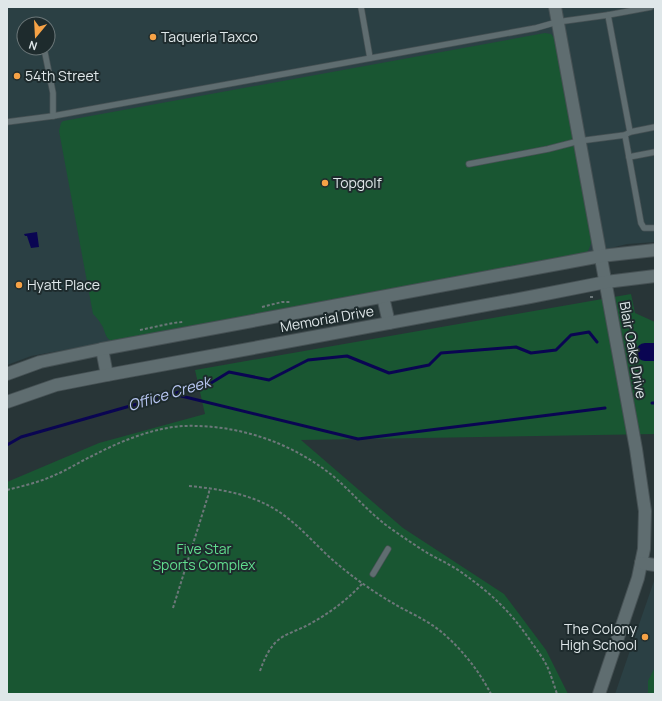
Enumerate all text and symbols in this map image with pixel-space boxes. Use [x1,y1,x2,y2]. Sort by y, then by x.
north arrow [16,16,56,56]
place label: Taqueria Taxco [161,27,258,46]
marker: Taqueria Taxco [148,32,158,42]
text: N [27,38,39,54]
place label: 54th Street [25,66,100,85]
marker: 54th Street [12,71,22,81]
place label: Topgolf [333,173,382,192]
marker: Topgolf [320,178,330,188]
place label: Hyatt Place [27,275,100,294]
marker: Hyatt Place [14,280,24,290]
street label: Blair Oaks Drive [616,300,651,400]
street label: Memorial Drive [279,301,375,336]
water label: Office Creek [125,370,215,416]
park label: Five Star Sports Complex [152,539,256,574]
place label: The Colony High School [560,619,638,654]
marker: The Colony High School [640,632,650,642]

